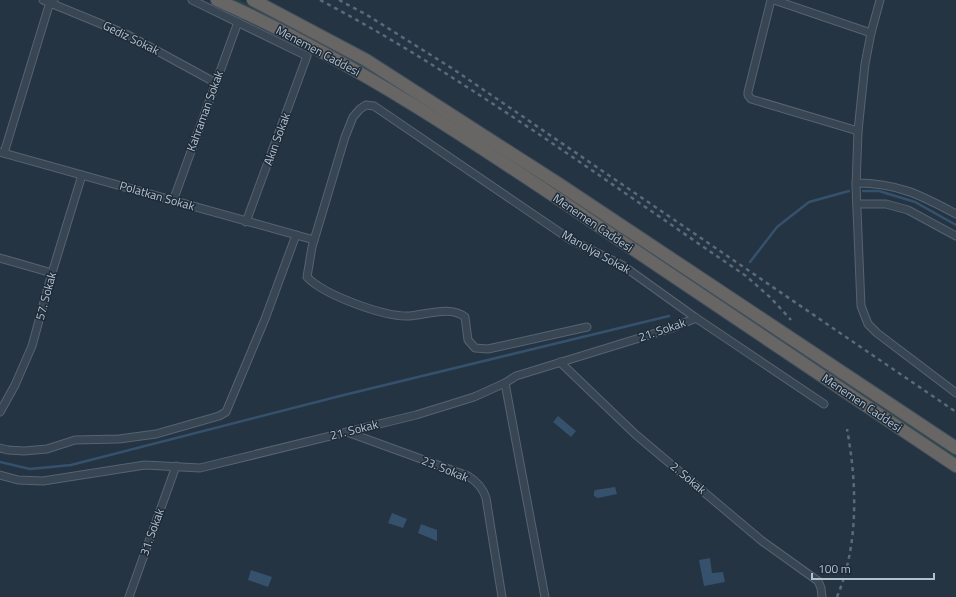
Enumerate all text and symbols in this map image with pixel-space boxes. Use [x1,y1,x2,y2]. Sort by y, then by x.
street label: Gediz Sokak [100,16,163,60]
street label: Menemen Caddesi [273,20,364,81]
street label: Kahraman Sokak [181,67,228,154]
street label: Akın Sokak [258,110,295,168]
street label: Polatkan Sokak [117,176,197,215]
street label: Menemen Caddesi [549,189,637,257]
street label: Manolya Sokak [558,225,634,278]
street label: 57. Sokak [30,270,61,322]
street label: 21. Sokak [636,312,688,346]
street label: Menemen Caddesi [818,369,906,437]
street label: 21. Sokak [328,414,380,445]
street label: 23. Sokak [419,451,472,487]
street label: 2. Sokak [666,457,711,499]
street label: 31. Sokak [134,505,169,558]
scale bar [812,555,934,581]
text: 100 m [818,559,851,578]

